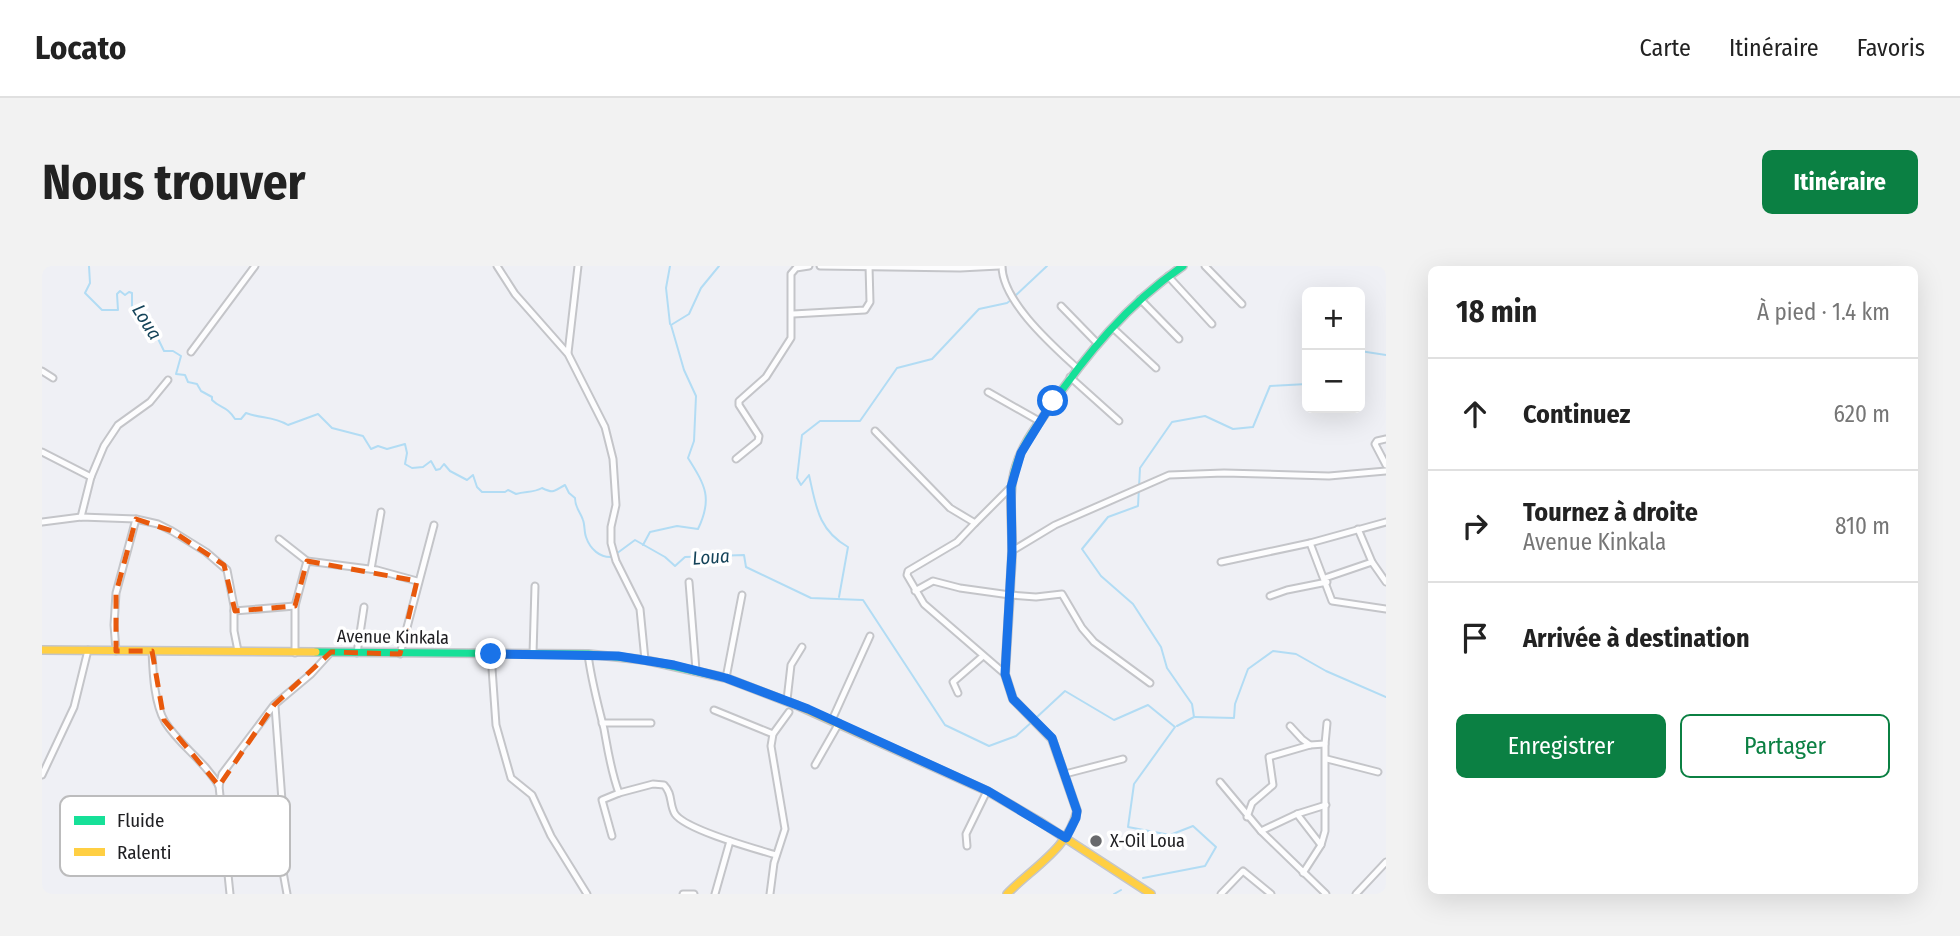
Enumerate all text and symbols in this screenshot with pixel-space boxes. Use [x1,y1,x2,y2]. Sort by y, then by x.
text: Locato [35,28,126,68]
text: Carte [1640,34,1691,62]
text: Itinéraire [1729,34,1819,62]
text: Favoris [1857,34,1925,62]
button: Itinéraire [1762,150,1918,214]
text: Nous trouver [42,153,305,212]
map controls [1302,287,1365,413]
button: + [1302,287,1365,350]
text: 18 min [1456,294,1537,330]
text: À pied · 1.4 km [1757,298,1890,326]
water label: Loua [127,300,167,344]
button: − [1302,350,1365,413]
route start [1037,385,1068,416]
icon: ahead [1456,395,1494,433]
text: Continuez [1523,399,1630,430]
text: 620 m [1834,400,1890,428]
text: Tournez à droite [1523,497,1698,528]
icon: right [1456,507,1494,545]
text: 810 m [1835,512,1890,540]
text: Avenue Kinkala [1523,528,1666,556]
water label: Loua [691,544,731,570]
icon: arrive [1456,619,1494,657]
text: Arrivée à destination [1523,623,1750,654]
street label: Avenue Kinkala [337,625,449,649]
route end [475,638,506,669]
button: Enregistrer [1456,714,1666,778]
button: Partager [1680,714,1890,778]
legend [60,796,290,876]
text: Fluide [117,809,164,832]
place label: X-Oil Loua [1110,830,1185,852]
marker: X-Oil Loua [1088,833,1104,849]
text: Ralenti [117,841,172,864]

